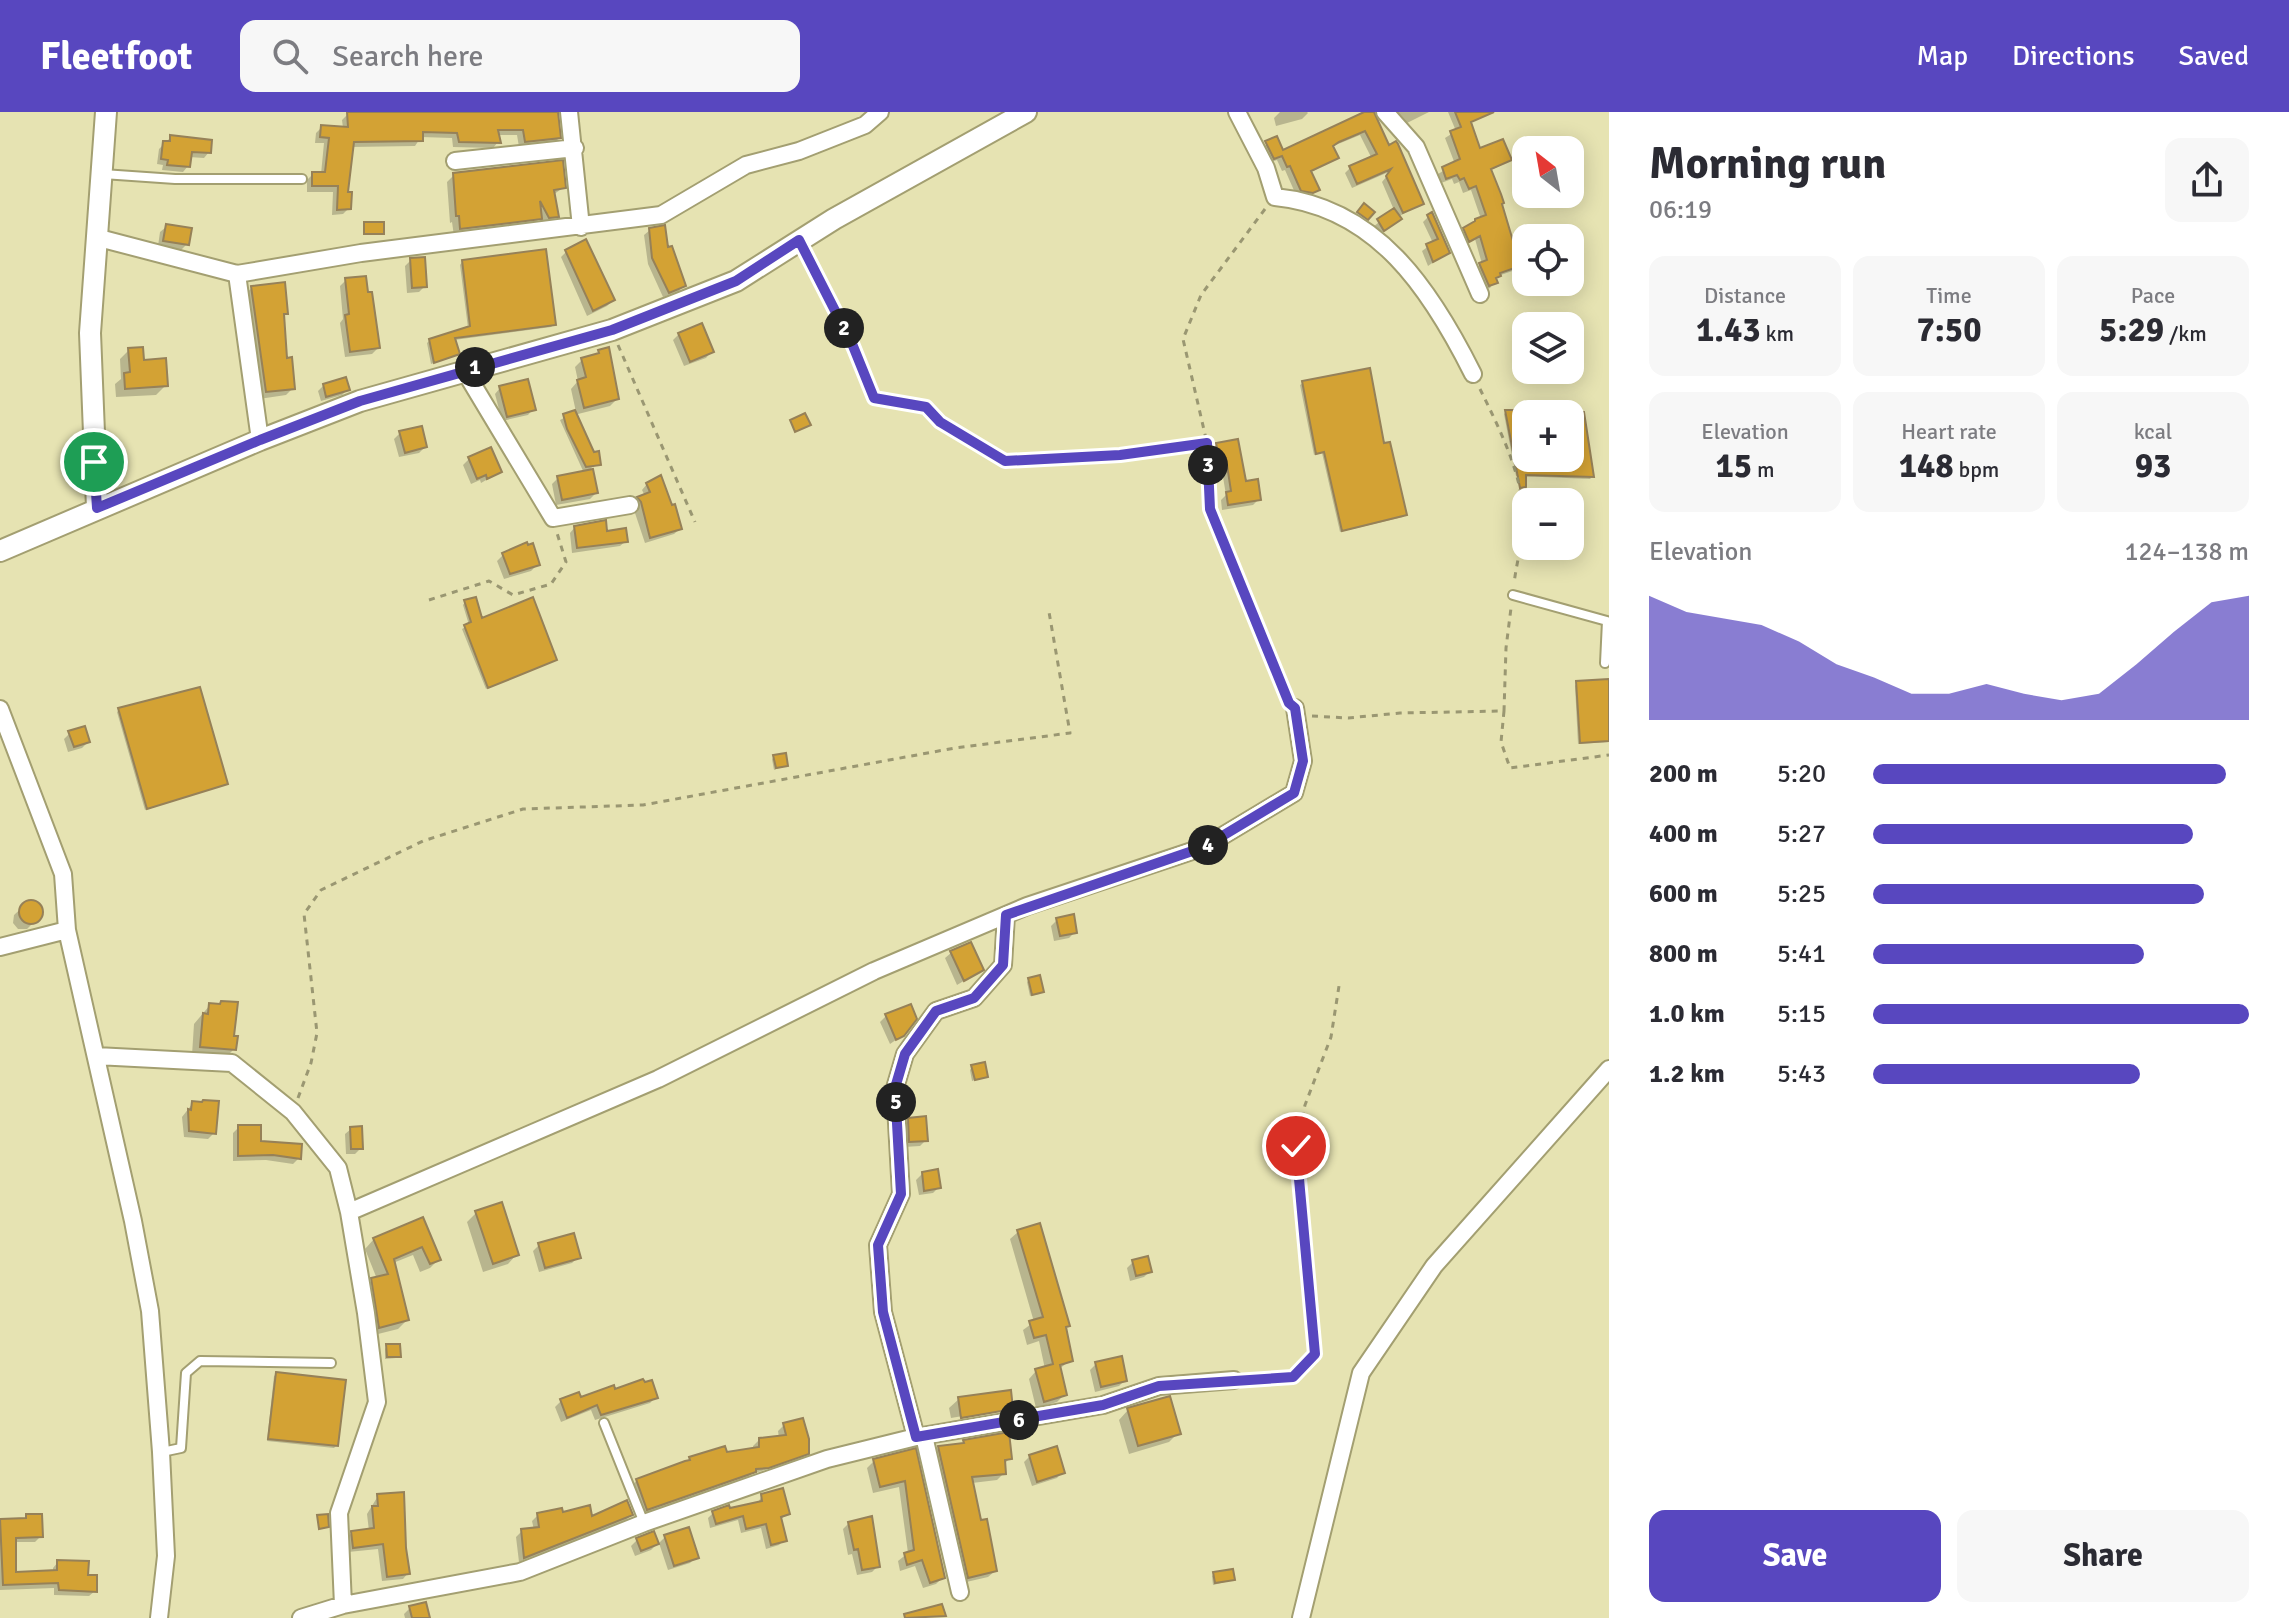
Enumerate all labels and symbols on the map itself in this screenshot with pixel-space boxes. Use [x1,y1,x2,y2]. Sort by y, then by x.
north arrow [1512,136,1584,208]
pin: 2 [824,308,864,348]
pin: 1 [455,347,495,387]
pin [60,428,128,496]
pin: 3 [1188,445,1228,485]
pin: 4 [1188,825,1228,865]
pin: 5 [876,1082,916,1122]
pin [1262,1112,1330,1180]
pin: 6 [999,1400,1039,1440]

